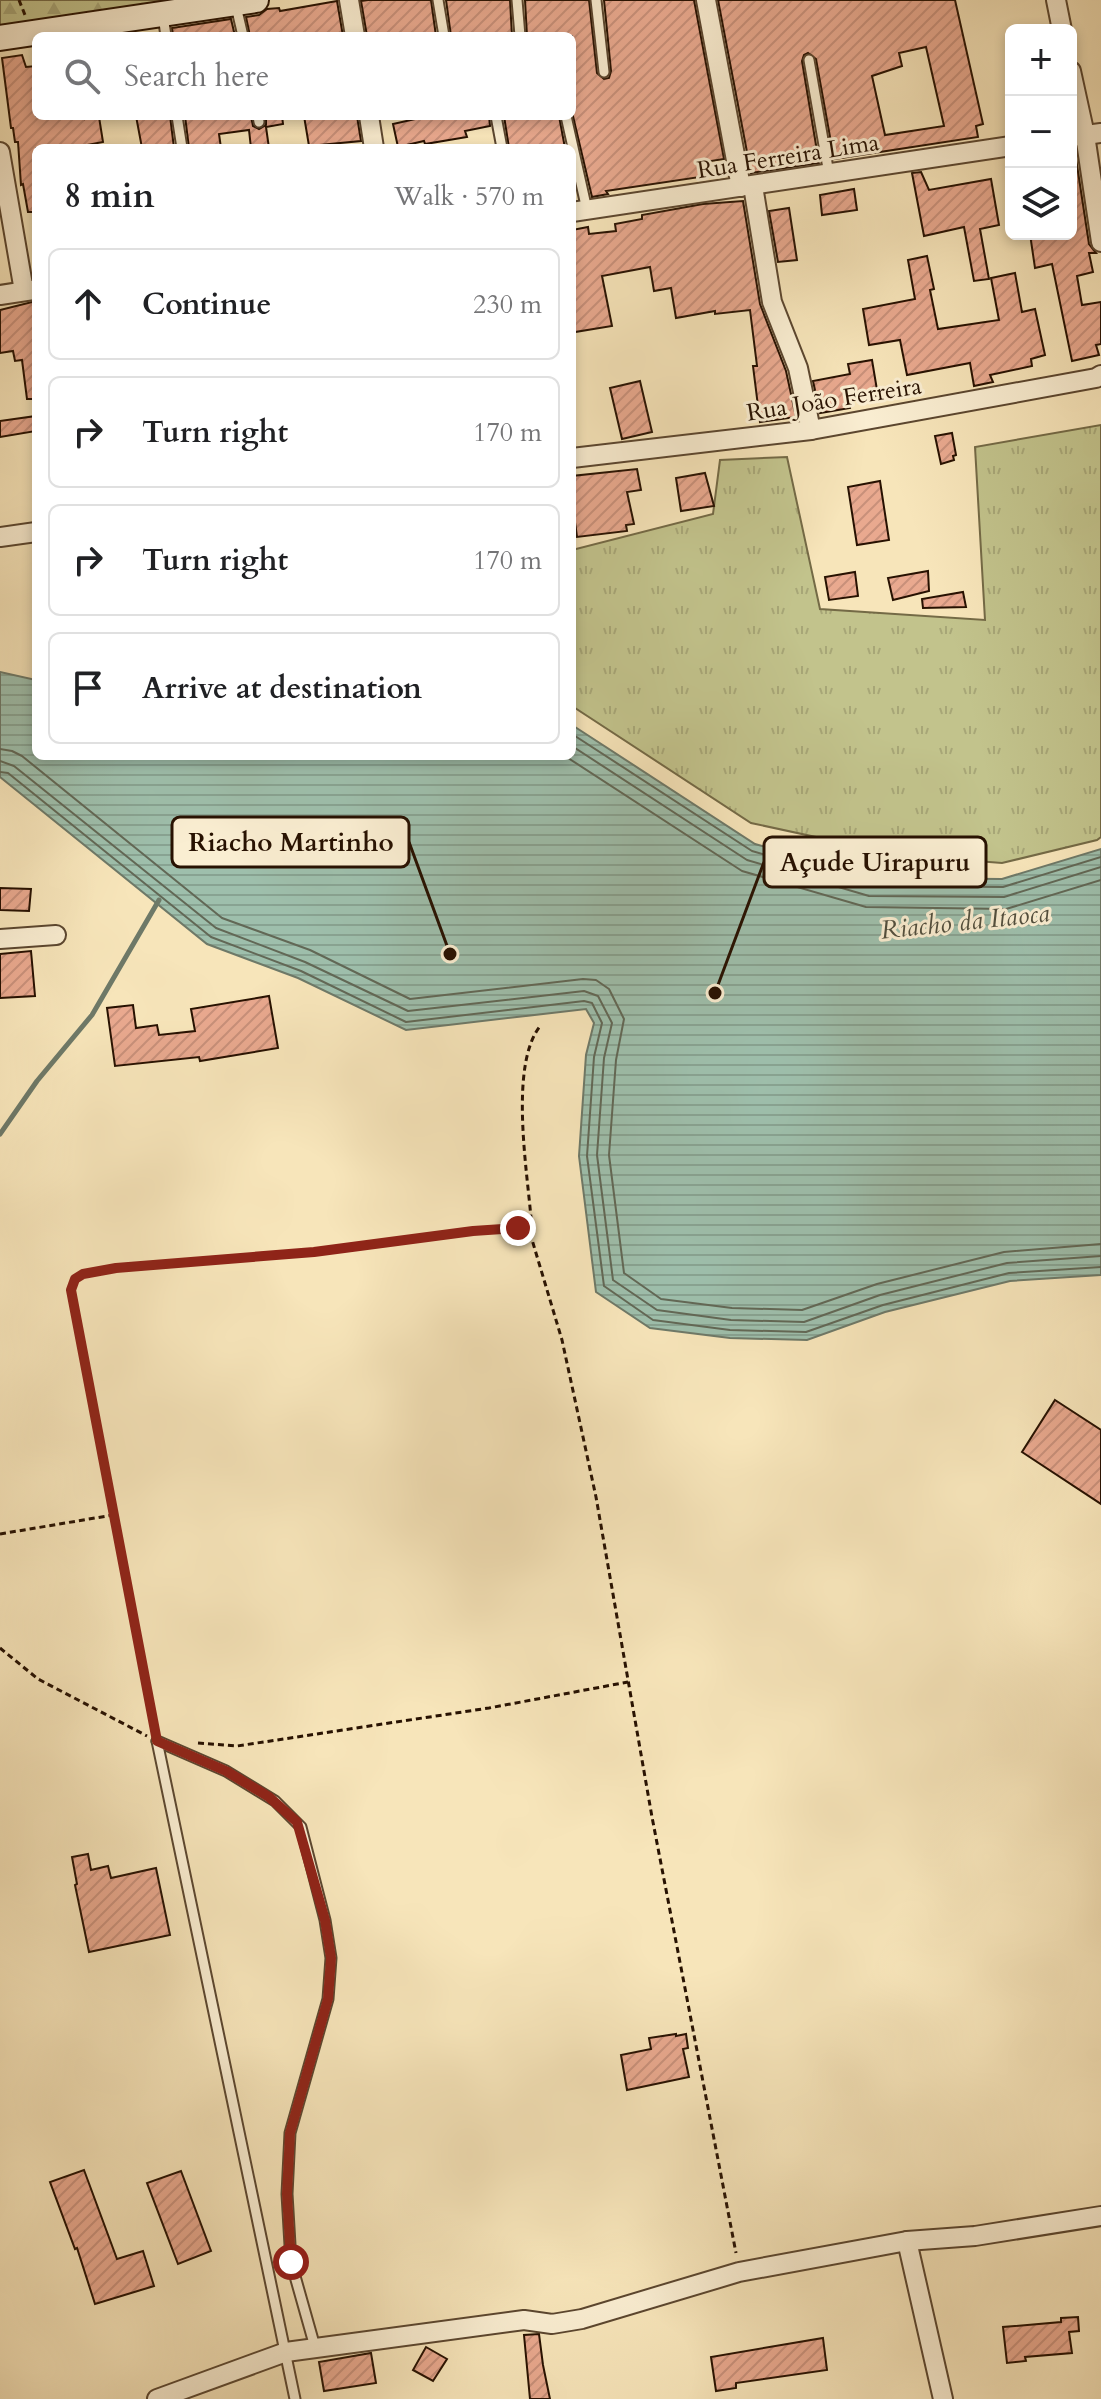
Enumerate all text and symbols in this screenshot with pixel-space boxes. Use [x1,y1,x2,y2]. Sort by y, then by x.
map controls [1005,24,1077,240]
button: + [1005,24,1077,96]
search box [32,32,576,120]
icon: search [60,54,104,98]
text: Search here [124,56,269,97]
button: − [1005,96,1077,168]
street label: Rua Ferreira Lima [695,126,882,187]
button: layers [1005,168,1077,240]
text: 8 min [64,173,155,219]
text: Walk · 570 m [394,179,544,214]
icon: ahead [66,282,110,326]
text: Continue [142,284,271,325]
text: 230 m [473,287,542,322]
street label: Rua João Ferreira [744,369,924,430]
icon: right [66,410,110,454]
text: Turn right [142,412,288,453]
text: 170 m [473,415,542,450]
icon: right [66,538,110,582]
text: Turn right [142,540,288,581]
text: 170 m [473,543,542,578]
icon: arrive [66,666,110,710]
text: Arrive at destination [142,668,422,709]
callout: Riacho Martinho [172,817,409,867]
text: Riacho Martinho [188,825,394,860]
callout: Açude Uirapuru [764,837,986,887]
text: Açude Uirapuru [780,845,970,880]
water label: Riacho da Itaoca [879,895,1052,948]
route end [500,1210,536,1246]
route start [273,2244,309,2280]

